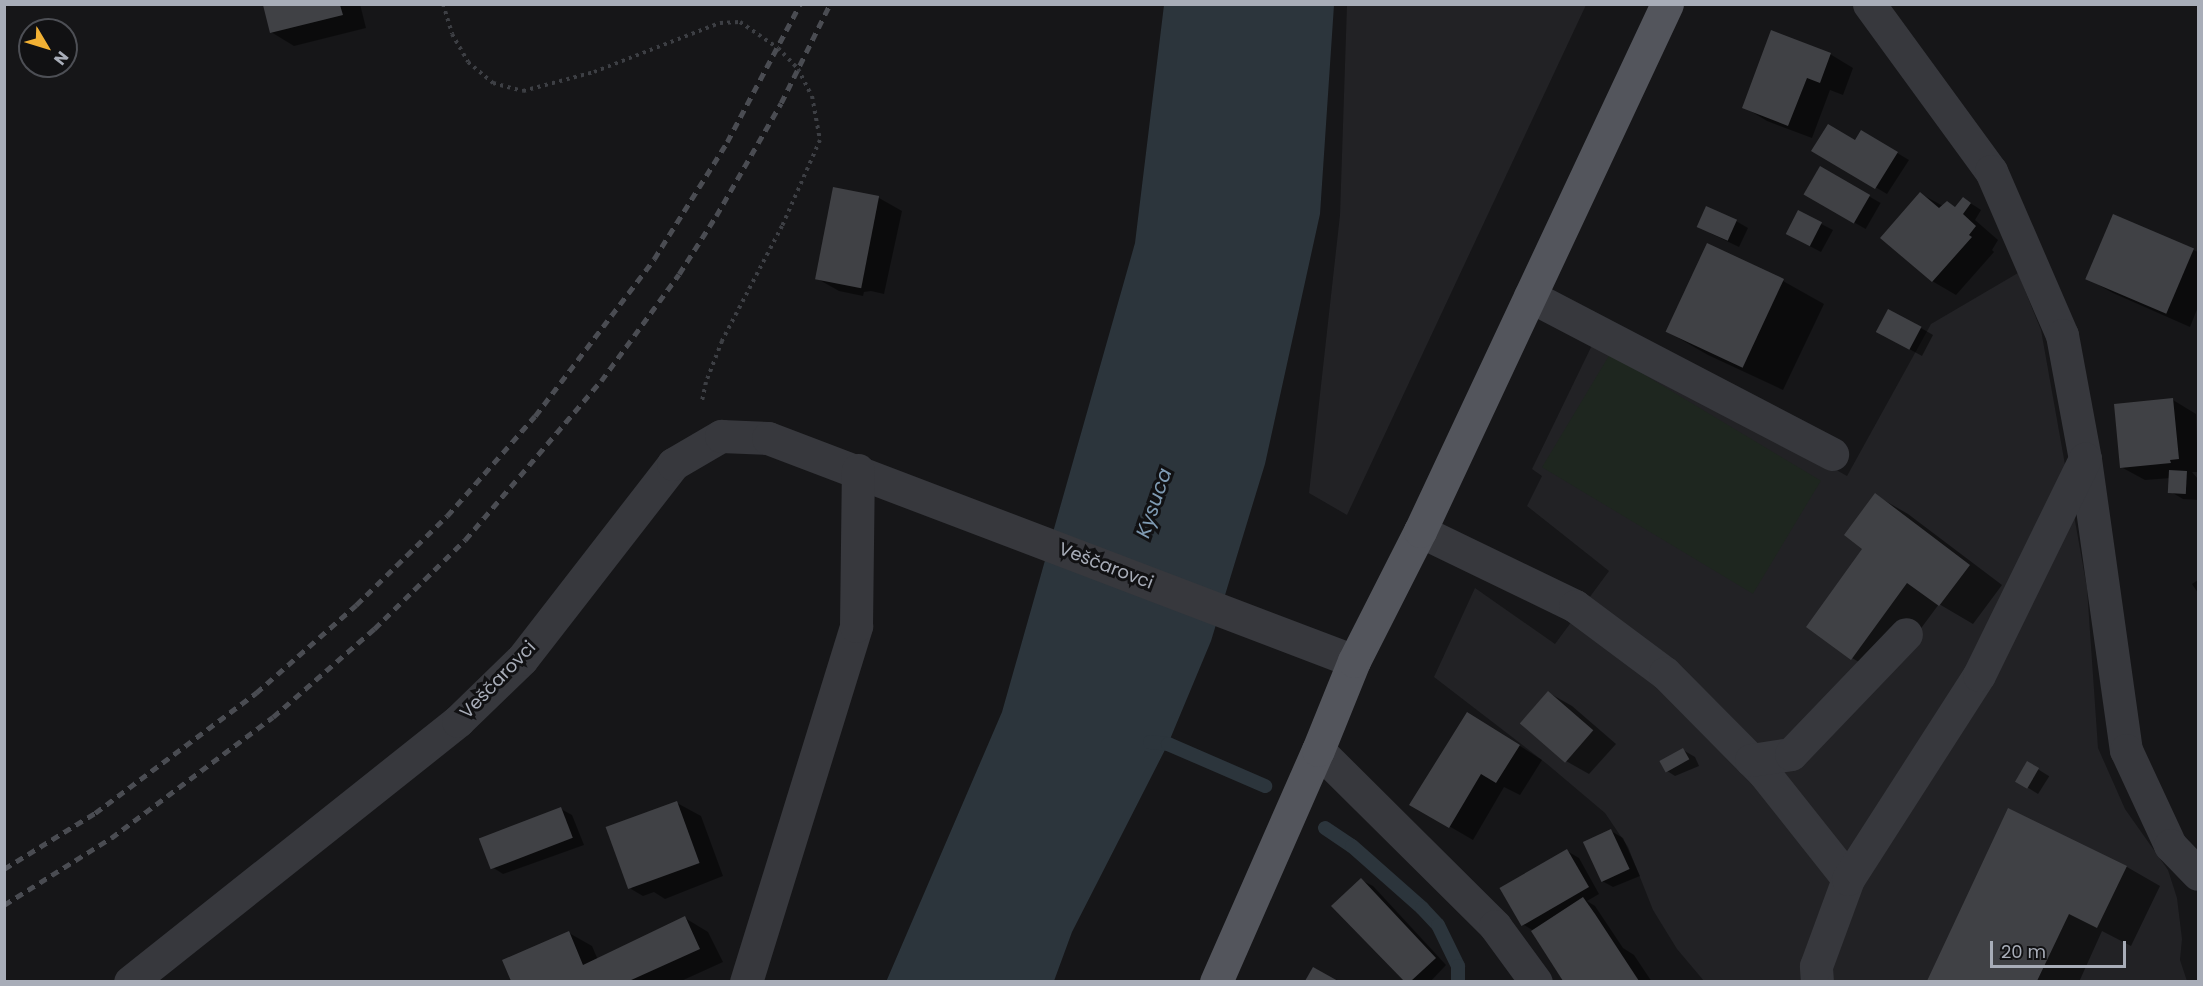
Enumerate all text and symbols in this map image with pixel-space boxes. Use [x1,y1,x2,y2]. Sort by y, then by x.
north arrow [18,18,78,78]
text: N [48,46,74,70]
water label: Kysuca [1131,465,1177,541]
street label: Veščarovci [1056,538,1156,594]
street label: Veščarovci [456,637,540,723]
scale bar [1993,929,2130,967]
text: 20 m [2001,939,2046,964]

